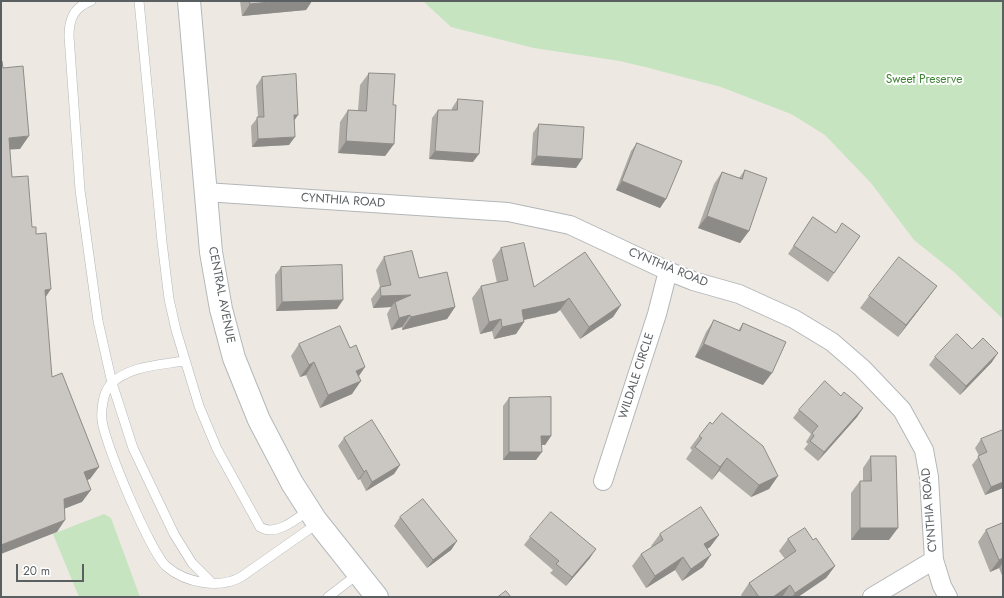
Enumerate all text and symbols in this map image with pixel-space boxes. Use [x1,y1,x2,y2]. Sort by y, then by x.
park label: Sweet Preserve [886,73,962,87]
street label: CYNTHIA ROAD [300,191,386,211]
street label: CENTRAL AVENUE [205,246,237,344]
street label: CYNTHIA ROAD [626,246,710,290]
street label: WILDALE CIRCLE [616,331,658,421]
street label: CYNTHIA ROAD [919,467,941,553]
scale bar [18,556,86,582]
text: 20 m [23,562,50,580]

